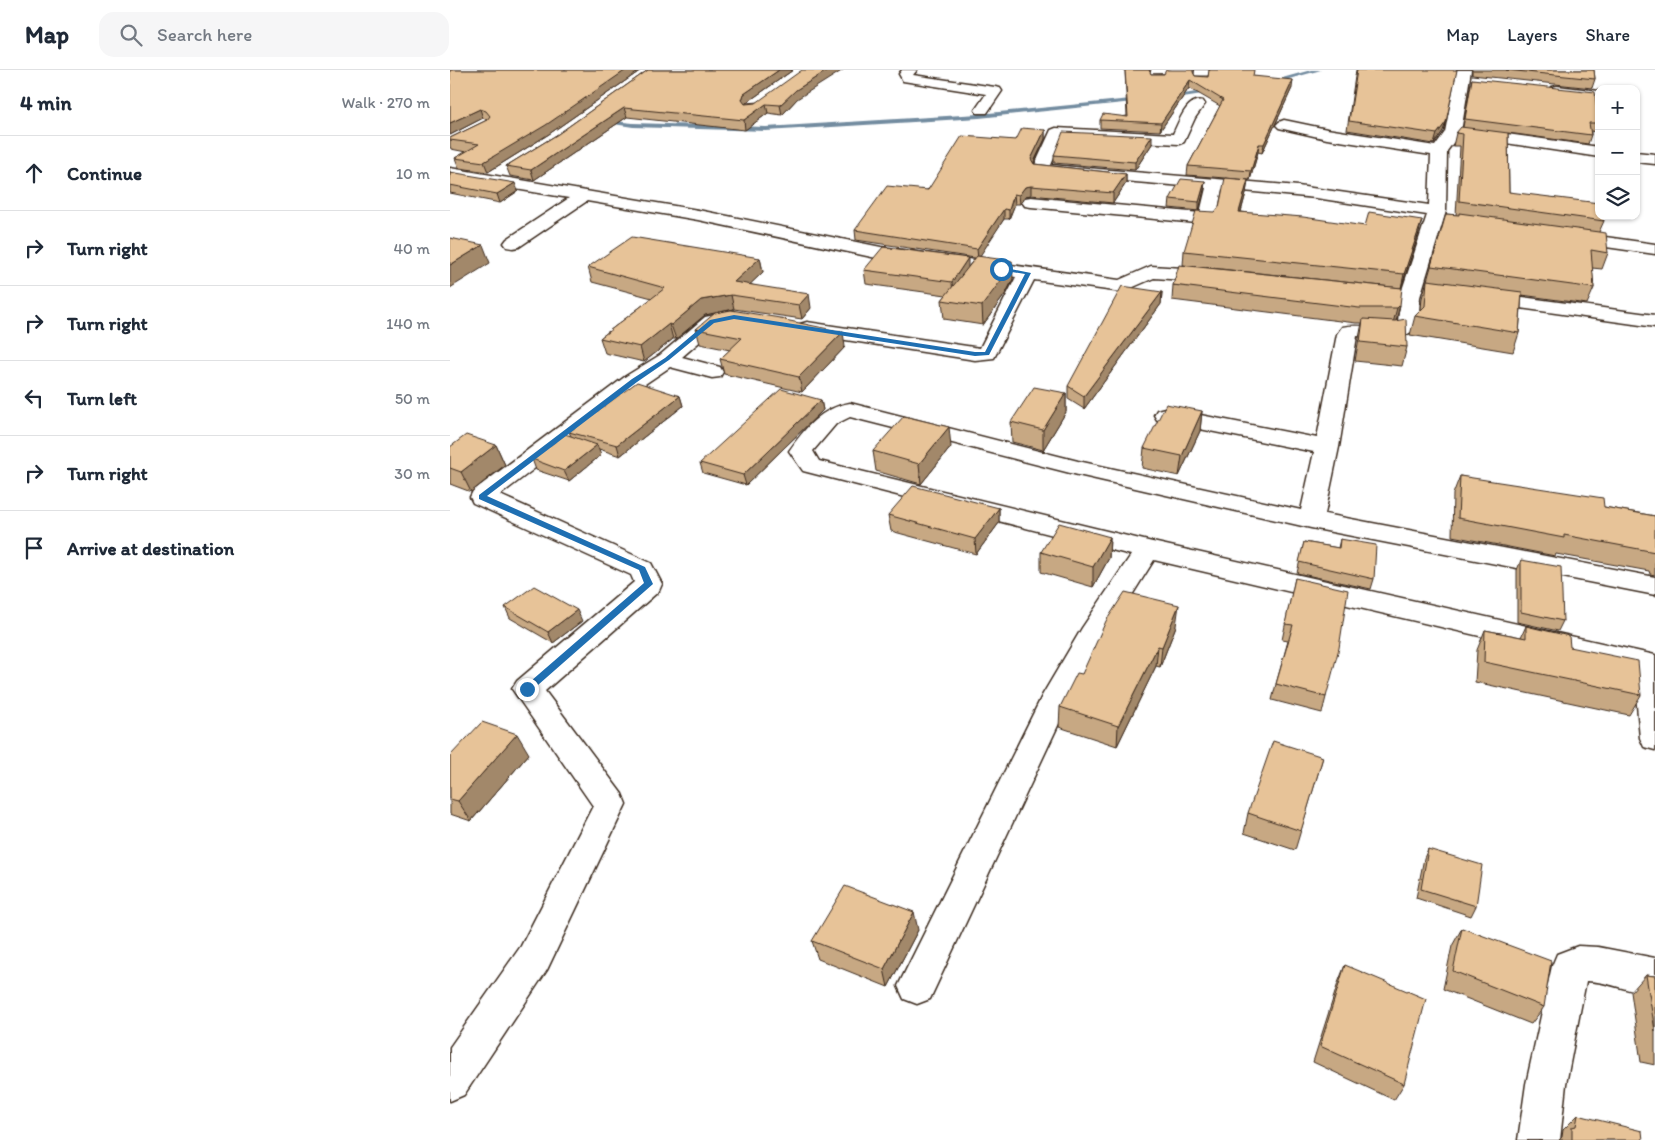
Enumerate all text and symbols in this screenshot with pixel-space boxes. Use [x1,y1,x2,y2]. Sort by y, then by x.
search box [99,12,449,57]
text: Map [25,20,69,49]
icon: search [117,21,145,49]
text: Search here [157,23,252,46]
text: Map [1446,24,1479,46]
text: Layers [1507,24,1557,46]
text: Share [1585,24,1630,46]
map controls [1595,85,1640,220]
button: + [1595,85,1640,130]
text: 4 min [20,90,72,115]
text: Walk · 270 m [342,93,430,112]
button: − [1595,130,1640,175]
icon: ahead [20,159,48,187]
text: Continue [67,162,142,185]
text: 10 m [396,164,430,183]
button: layers [1595,175,1640,220]
icon: right [20,234,48,262]
text: Turn right [67,237,148,260]
text: 40 m [393,239,430,258]
route start [990,258,1013,281]
icon: right [20,309,48,337]
text: Turn right [67,312,148,335]
text: 140 m [386,314,430,333]
icon: left [20,384,48,412]
text: Turn left [67,387,137,410]
text: 50 m [395,389,430,408]
icon: right [20,459,48,487]
text: Turn right [67,462,148,485]
text: 30 m [394,464,430,483]
icon: arrive [20,534,48,562]
text: Arrive at destination [67,537,234,560]
route end [516,678,539,701]

